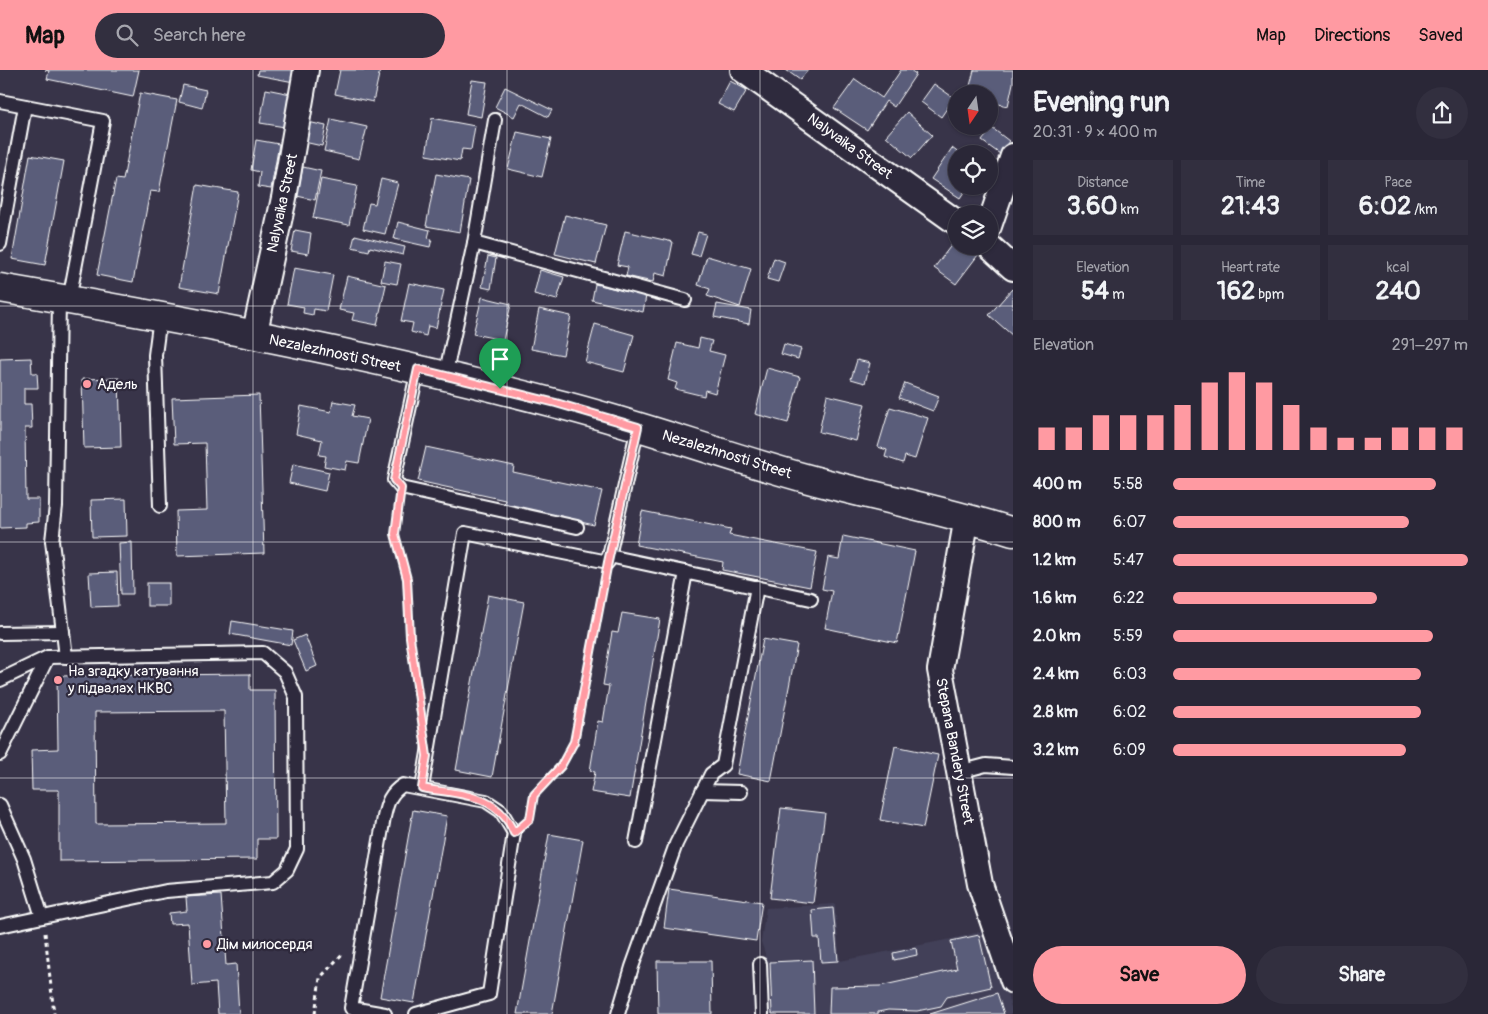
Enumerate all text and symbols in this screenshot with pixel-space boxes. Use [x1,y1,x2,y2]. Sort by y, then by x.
search box [95,13,445,58]
text: Map [25,21,65,50]
icon: search [113,21,141,49]
text: Search here [153,23,246,47]
text: Map [1256,24,1286,47]
text: Directions [1314,24,1390,47]
text: Saved [1418,24,1463,47]
north arrow [948,85,998,135]
map controls [948,85,998,255]
text: Evening run [1033,85,1170,120]
button: share [1416,87,1468,139]
street label: Nalyvaika Street [803,109,897,184]
text: 20:31 · 9 × 400 m [1033,122,1157,142]
button: locate [948,145,998,195]
street label: Nalyvaika Street [263,151,302,254]
text: Distance [1077,174,1128,191]
text: Time [1236,174,1265,191]
text: Pace [1384,174,1412,191]
text: 3.60 [1067,191,1118,222]
text: 21:43 [1221,191,1280,222]
text: 6:02 [1359,191,1411,222]
text: km [1118,201,1139,218]
text: /km [1411,201,1437,218]
button: layers [948,205,998,255]
text: Elevation [1076,259,1130,276]
text: Heart rate [1221,259,1280,276]
text: kcal [1387,259,1410,276]
text: 54 [1081,276,1109,307]
text: 162 [1217,276,1255,307]
text: 240 [1375,276,1421,307]
text: m [1109,286,1125,303]
text: bpm [1255,286,1284,303]
street label: Nezalezhnosti Street [267,330,404,377]
text: Elevation [1033,335,1094,355]
text: 291–297 m [1392,335,1468,355]
pin [479,338,521,389]
icon: arrive [486,345,514,373]
place label: Адель [97,375,138,394]
marker: Адель [81,378,93,390]
street label: Nezalezhnosti Street [660,426,795,483]
text: 400 m [1033,474,1082,494]
text: 5:58 [1113,474,1143,494]
text: 800 m [1033,512,1081,532]
text: 6:07 [1113,512,1146,532]
text: 1.2 km [1033,550,1076,570]
text: 5:47 [1113,550,1144,570]
text: 1.6 km [1033,588,1076,608]
text: 6:22 [1113,588,1144,608]
text: 2.0 km [1033,626,1081,646]
text: 5:59 [1113,626,1143,646]
place label: На згадку катування у підвалах НКВС [67,662,198,698]
text: 2.4 km [1033,664,1079,684]
text: 6:03 [1113,664,1146,684]
marker: На згадку катування у підвалах НКВС [52,674,64,686]
street label: Stepana Bandery Street [931,676,978,827]
text: 2.8 km [1033,702,1078,722]
text: 6:02 [1113,702,1146,722]
text: 3.2 km [1033,740,1079,760]
text: 6:09 [1113,740,1146,760]
place label: Дім милосердя [216,935,312,954]
marker: Дім милосердя [201,938,213,950]
button: Save [1033,946,1246,1004]
button: Share [1256,946,1468,1004]

